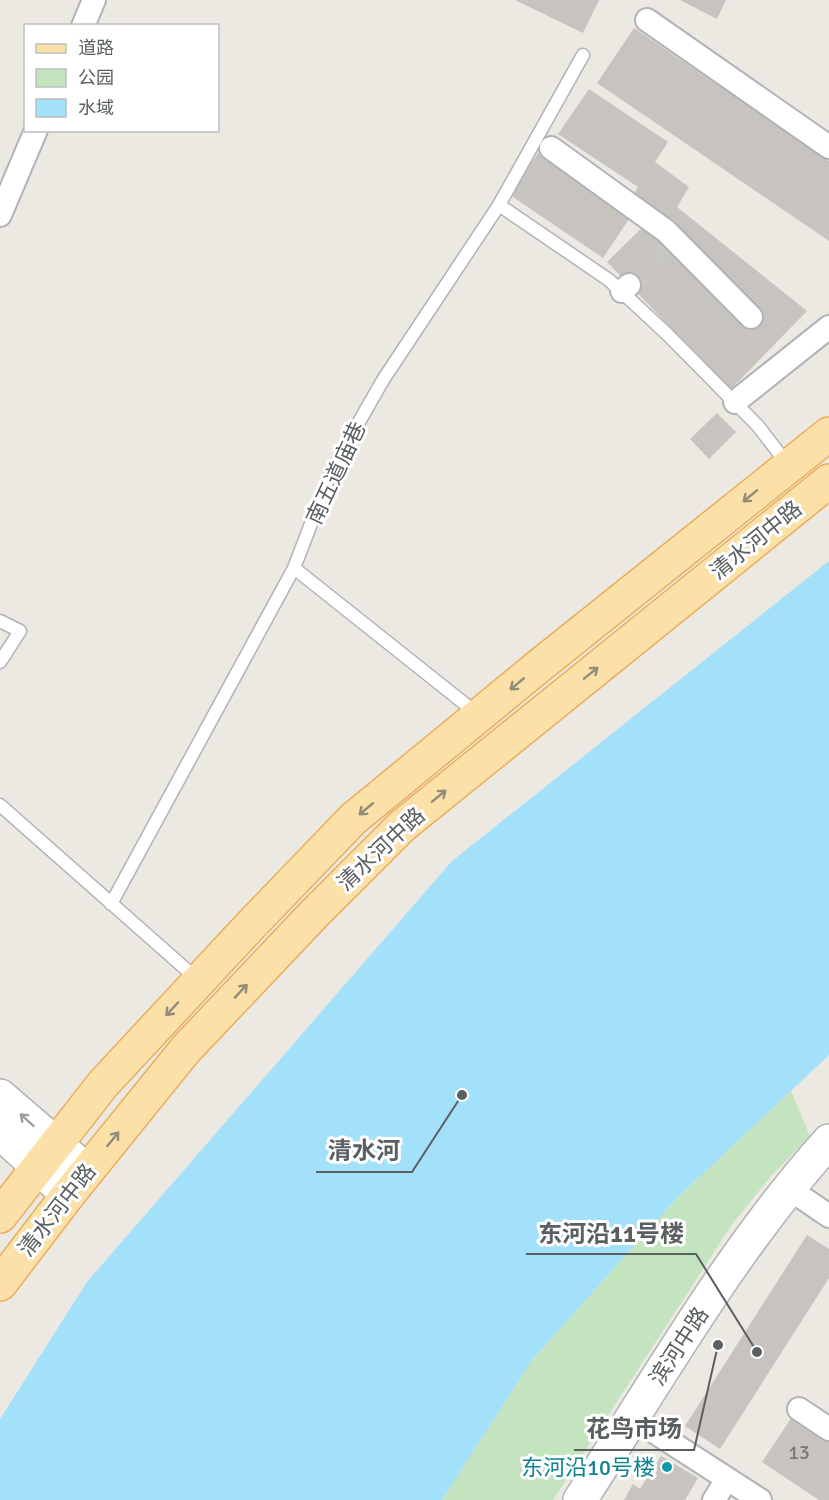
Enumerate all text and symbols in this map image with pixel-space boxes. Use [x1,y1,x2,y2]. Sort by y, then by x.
legend [24,24,219,132]
text: 道路 [78,37,114,59]
text: 公园 [78,67,114,89]
text: 水域 [78,97,114,119]
street label: 南五道庙巷 [301,417,371,529]
one-way arrow [743,490,759,503]
street label: 清水河中路 [705,495,807,585]
one-way arrow [582,666,598,679]
one-way arrow [509,678,525,691]
one-way arrow [431,789,447,802]
street label: 清水河中路 [332,802,430,896]
one-way arrow [358,802,374,815]
one-way arrow [233,984,247,999]
one-way arrow [166,1001,180,1016]
one-way arrow [20,1113,35,1127]
callout: 清水河 [316,1130,412,1172]
one-way arrow [107,1131,120,1147]
text: 清水河 [328,1136,400,1166]
street label: 清水河中路 [12,1158,102,1262]
callout: 东河沿11号楼 [526,1212,696,1254]
text: 东河沿11号楼 [538,1219,684,1249]
street label: 滨河中路 [644,1302,714,1390]
callout: 花鸟市场 [574,1408,694,1450]
text: 花鸟市场 [586,1414,682,1444]
house number: 13 [788,1440,810,1465]
place label: 东河沿10号楼 [521,1454,655,1481]
marker: 东河沿10号楼 [660,1460,674,1474]

